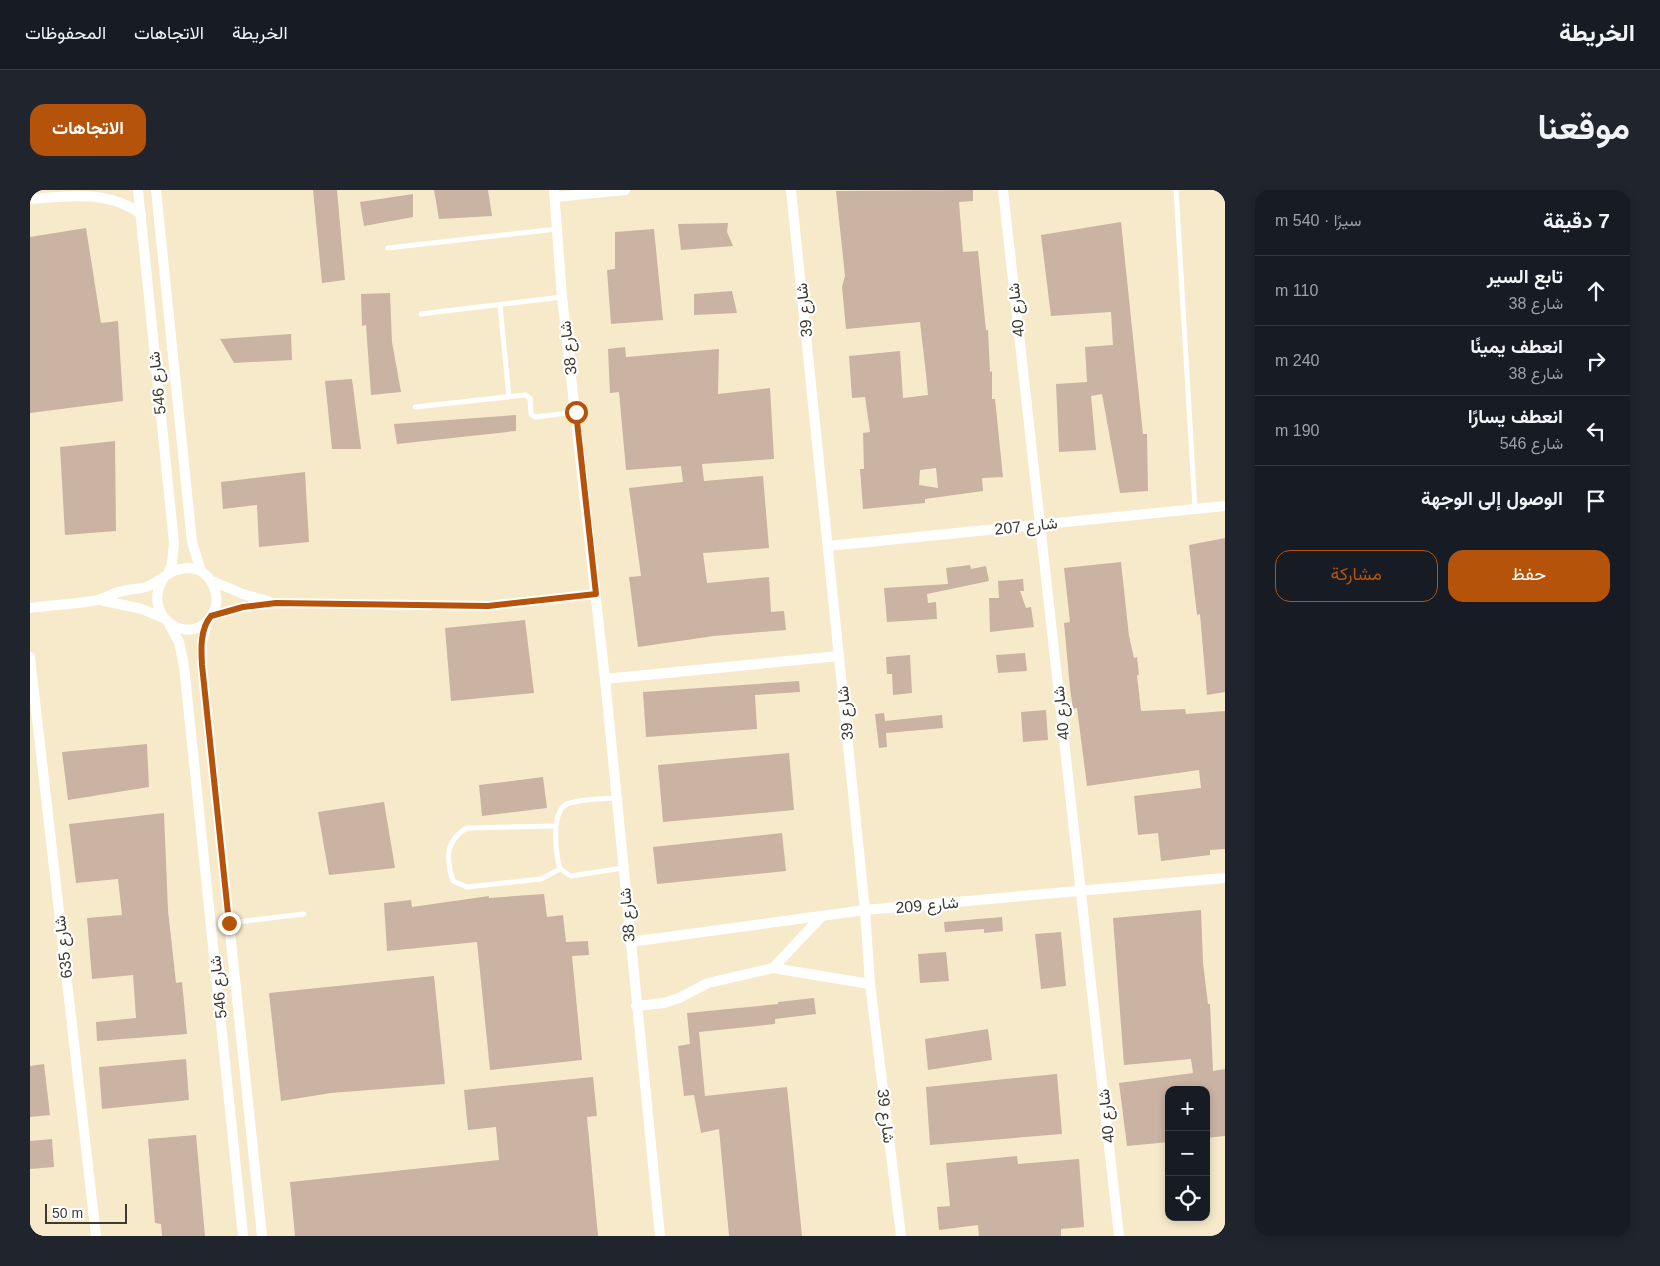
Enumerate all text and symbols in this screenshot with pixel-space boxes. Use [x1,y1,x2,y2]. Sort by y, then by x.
text: الخريطة [1559,19,1635,46]
text: المحفوظات [25,23,106,43]
text: الاتجاهات [134,23,204,43]
text: الخريطة [232,23,288,43]
button: الاتجاهات [30,104,146,156]
text: موقعنا [1537,107,1630,146]
text: 7 دقيقة [1543,209,1610,232]
text: سيرًا · 540 m [1275,212,1361,229]
text: تابع السير [1487,266,1563,287]
icon: ahead [1582,277,1610,305]
street label: شارع 39 [793,282,818,338]
street label: شارع 40 [1005,282,1030,338]
text: 110 m [1275,282,1318,299]
text: شارع 38 [1509,295,1563,312]
street label: شارع 38 [556,320,583,376]
text: انعطف يمينًا [1470,336,1563,357]
icon: right [1582,347,1610,375]
street label: شارع 546 [145,350,172,415]
text: 240 m [1275,352,1319,369]
text: شارع 38 [1509,365,1563,382]
route start [565,401,588,424]
text: انعطف يسارًا [1468,406,1563,427]
icon: left [1582,417,1610,445]
text: 190 m [1275,422,1319,439]
text: شارع 546 [1500,435,1563,452]
icon: arrive [1582,487,1610,515]
text: الوصول إلى الوجهة [1421,488,1563,509]
street label: شارع 207 [994,514,1059,541]
button: مشاركة [1275,550,1438,602]
button: حفظ [1448,550,1610,602]
street label: شارع 39 [834,685,859,741]
street label: شارع 40 [1050,685,1075,741]
street label: شارع 38 [616,887,641,943]
street label: شارع 209 [895,894,960,919]
route end [218,912,241,935]
street label: شارع 635 [51,914,78,979]
street label: شارع 546 [206,954,233,1019]
map controls [1165,1086,1210,1221]
button: + [1165,1086,1210,1131]
street label: شارع 39 [871,1088,898,1144]
street label: شارع 40 [1095,1088,1120,1144]
button: − [1165,1131,1210,1176]
button: locate [1165,1176,1210,1221]
scale bar [45,1201,128,1224]
text: 50 m [52,1205,83,1221]

